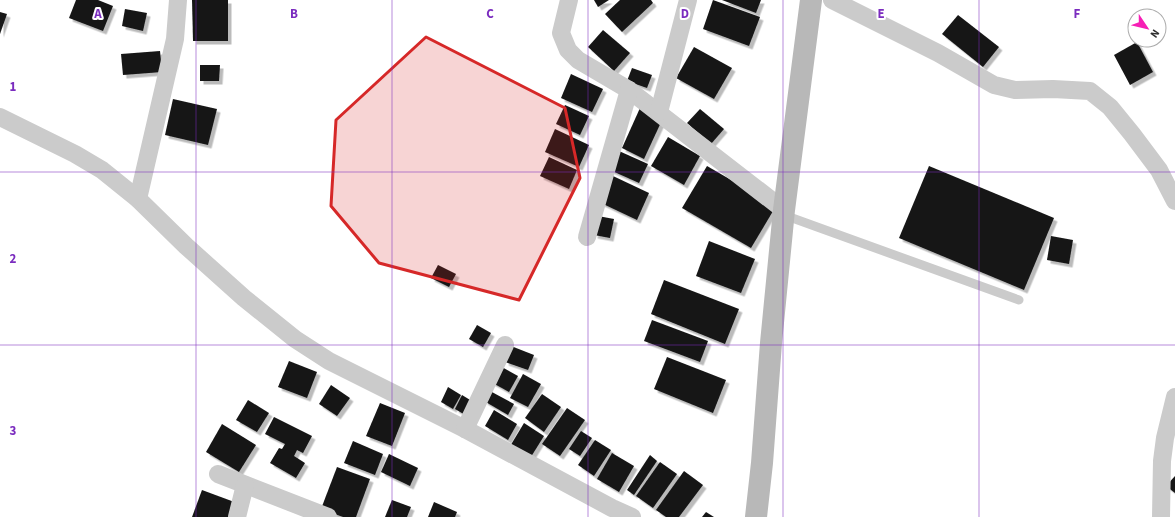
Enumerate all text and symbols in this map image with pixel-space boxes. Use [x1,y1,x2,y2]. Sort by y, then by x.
text: A [93,5,102,23]
text: B [290,5,298,23]
text: C [486,5,494,23]
text: D [681,5,689,23]
text: E [877,5,885,23]
text: F [1074,5,1081,23]
north arrow [1127,8,1167,48]
text: N [1147,26,1163,41]
text: 1 [10,78,17,96]
text: 2 [10,250,17,268]
text: 3 [10,422,17,440]

